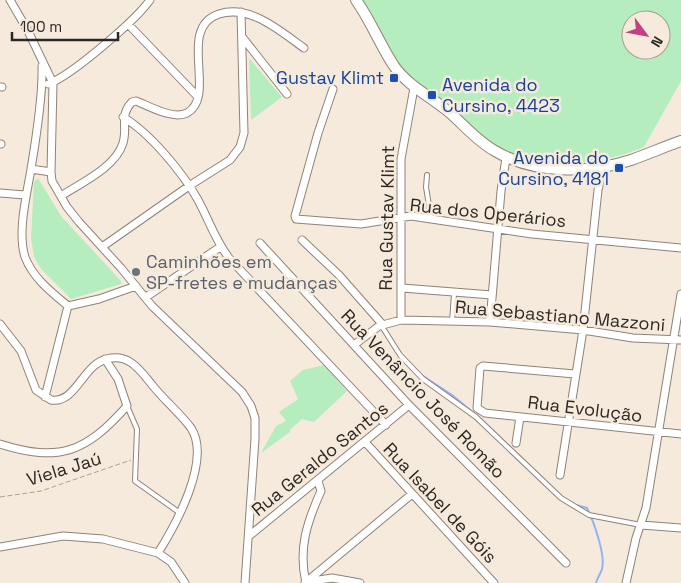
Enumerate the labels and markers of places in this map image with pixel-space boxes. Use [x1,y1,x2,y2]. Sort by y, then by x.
place label: Gustav Klimt [276,66,384,89]
marker: Gustav Klimt [388,72,400,84]
place label: Avenida do Cursino, 4423 [442,73,560,117]
marker: Avenida do Cursino, 4423 [426,89,438,101]
place label: Avenida do Cursino, 4181 [498,146,609,190]
marker: Avenida do Cursino, 4181 [613,162,625,174]
place label: Caminhões em SP-fretes e mudanças [146,250,338,294]
marker: Caminhões em SP-fretes e mudanças [130,266,142,278]

